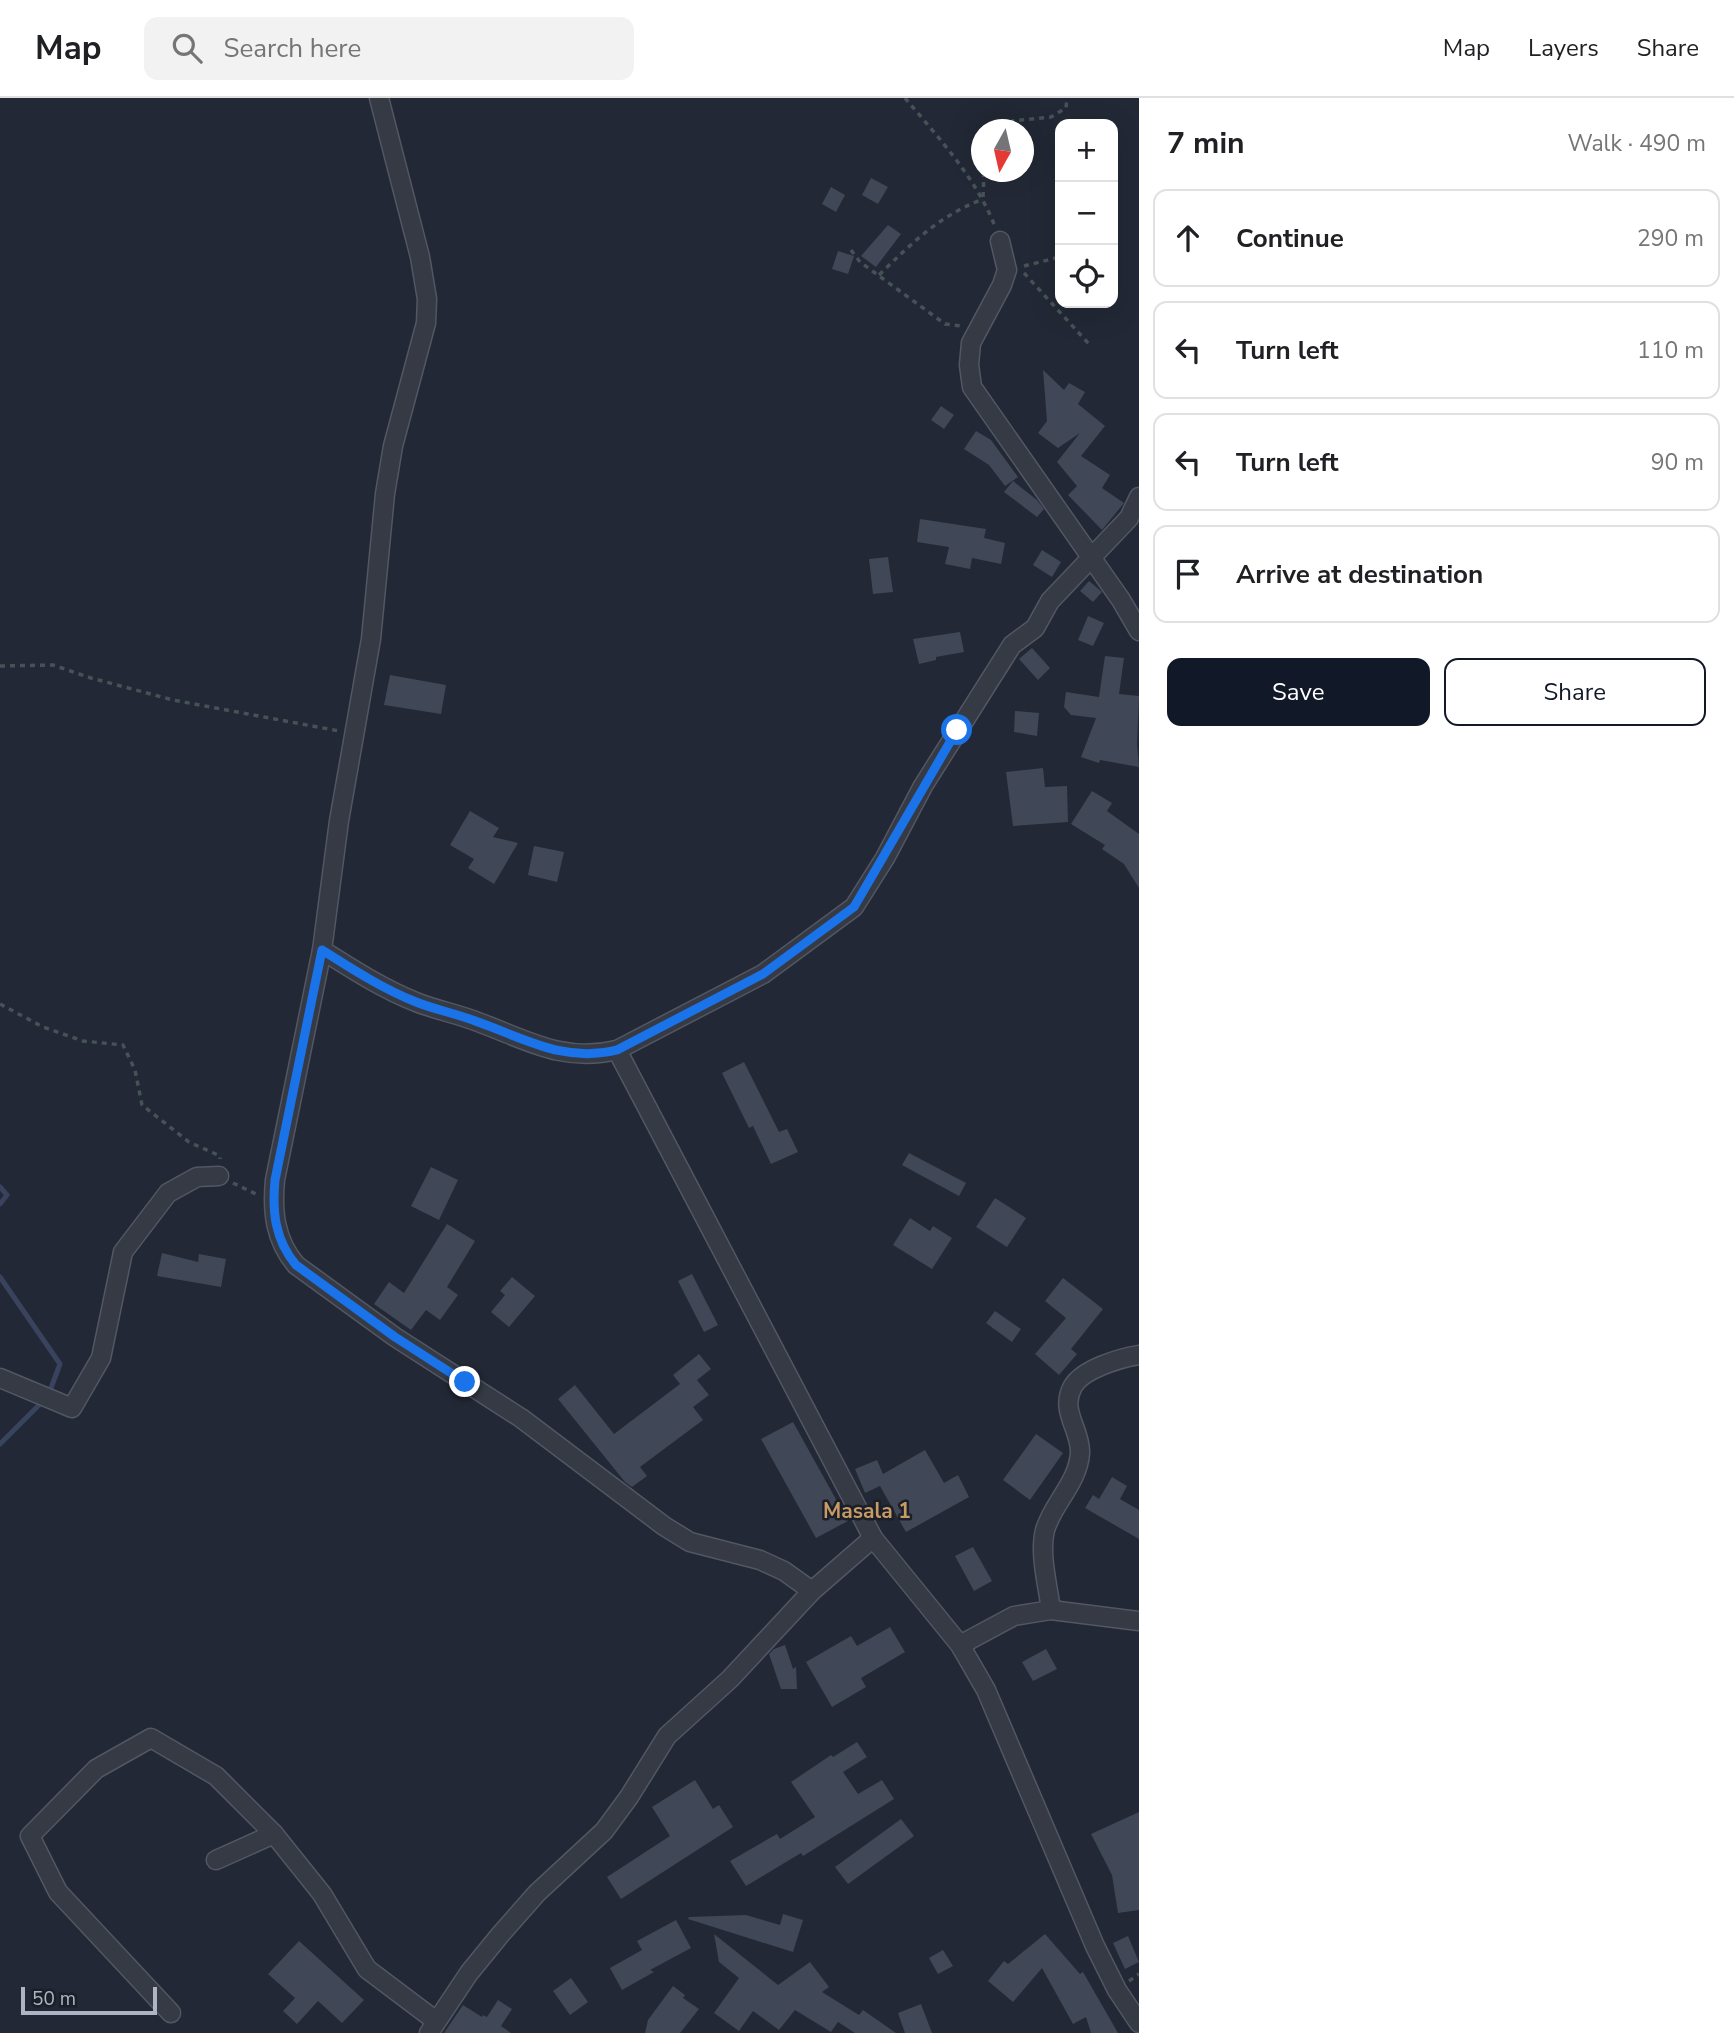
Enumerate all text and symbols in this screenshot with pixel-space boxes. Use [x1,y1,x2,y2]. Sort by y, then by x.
search box [144,17,634,80]
text: Map [35,26,102,71]
icon: search [168,29,206,67]
text: Search here [224,31,361,66]
text: Map [1443,32,1490,64]
text: Layers [1528,32,1599,64]
text: Share [1637,32,1699,64]
north arrow [971,119,1034,182]
map controls [1055,119,1118,308]
button: + [1055,119,1118,182]
text: 7 min [1167,123,1245,164]
text: Walk · 490 m [1567,128,1706,159]
button: − [1055,182,1118,245]
icon: ahead [1169,219,1207,257]
text: Continue [1236,221,1344,256]
text: 290 m [1637,223,1704,254]
button: locate [1055,245,1118,308]
icon: left [1169,331,1207,369]
text: Turn left [1236,333,1339,368]
text: 110 m [1637,335,1704,366]
icon: left [1169,443,1207,481]
text: Turn left [1236,445,1339,480]
text: 90 m [1651,447,1704,478]
icon: arrive [1169,555,1207,593]
text: Arrive at destination [1236,557,1483,592]
button: Save [1167,658,1430,726]
button: Share [1444,658,1706,726]
route start [941,714,972,745]
route end [449,1366,480,1397]
district label: Masala 1 [823,1497,911,1525]
scale bar [21,1984,158,2016]
text: 50 m [32,1986,76,2012]

